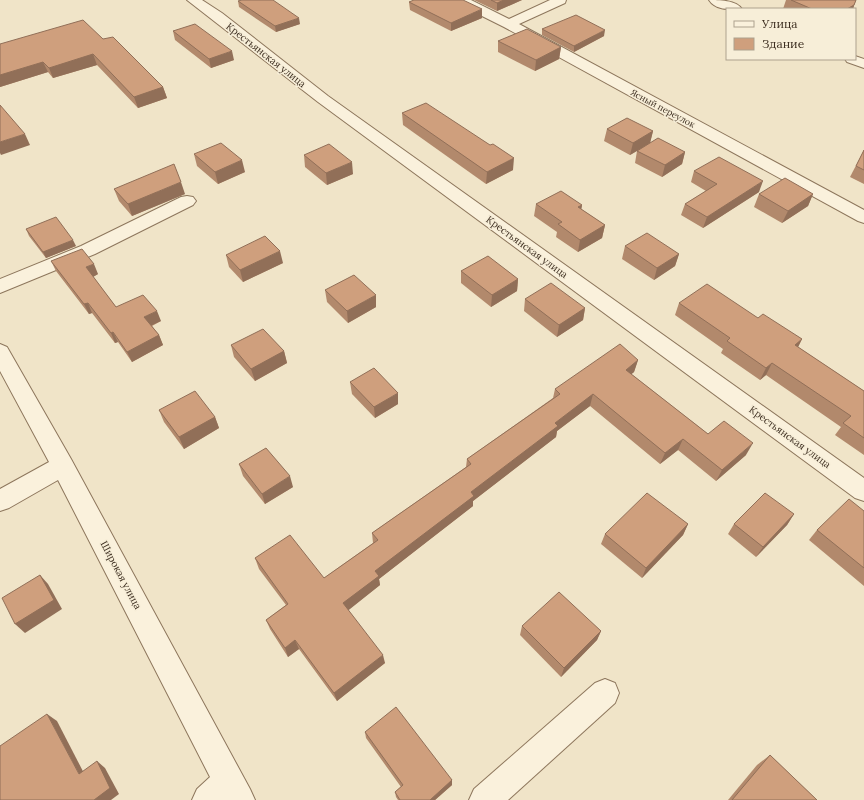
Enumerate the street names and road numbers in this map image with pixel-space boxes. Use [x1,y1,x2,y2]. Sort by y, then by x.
street label: Крестьянская улица [223,20,309,90]
street label: Ясный переулок [629,86,697,130]
street label: Крестьянская улица [484,213,570,281]
street label: Крестьянская улица [747,403,833,471]
street label: Широкая улица [98,539,144,611]

